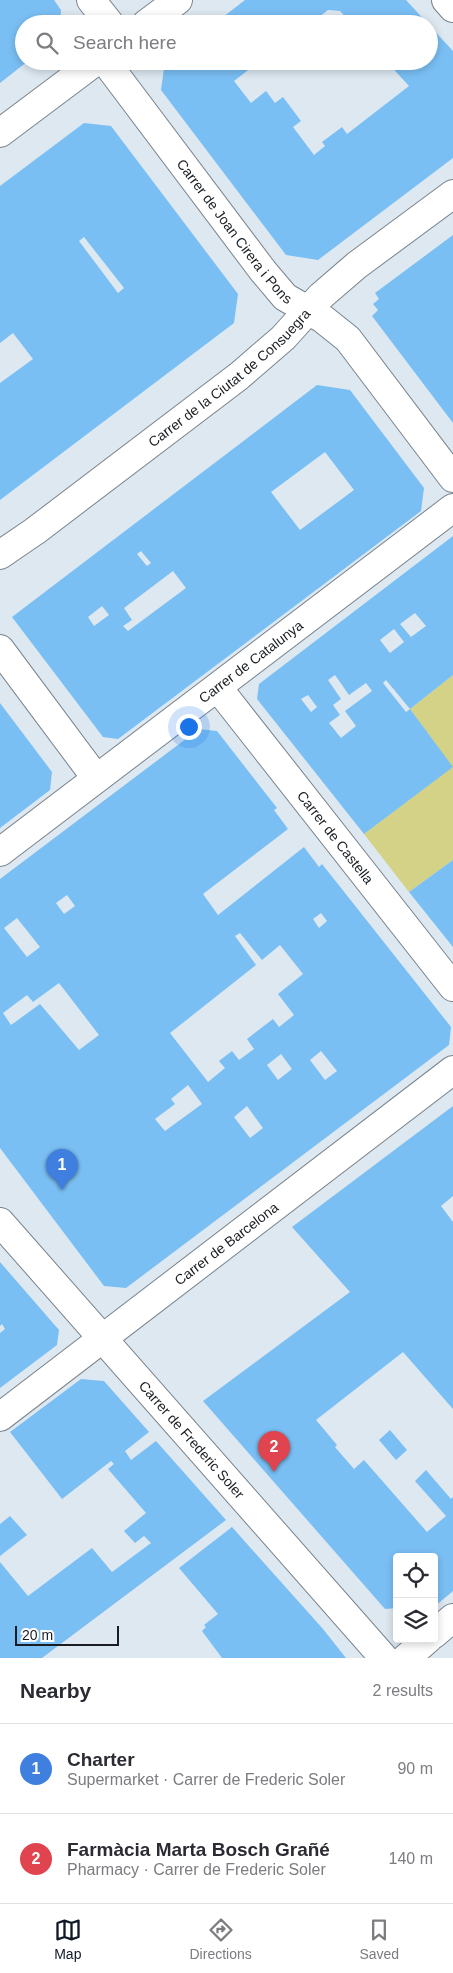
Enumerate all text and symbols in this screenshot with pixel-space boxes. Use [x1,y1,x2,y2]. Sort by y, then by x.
search box [15,15,438,70]
icon: search [33,29,61,57]
text: Search here [73,32,177,53]
street label: Carrer de Joan Cirera i Pons [174,156,295,307]
street label: Carrer de la Ciutat de Consuegra [145,305,314,450]
street label: Carrer de Catalunya [196,617,306,706]
your location [176,714,202,740]
street label: Carrer de Castella [294,788,377,887]
pin: 1 [46,1149,78,1190]
street label: Carrer de Barcelona [171,1199,281,1288]
street label: Carrer de Frederic Soler [136,1378,248,1502]
pin: 2 [258,1431,290,1472]
map controls [393,1553,438,1643]
button: locate [393,1553,438,1598]
button: layers [393,1598,438,1643]
scale bar [15,1623,119,1646]
text: 20 m [22,1627,53,1643]
text: Nearby [20,1679,91,1702]
text: 2 results [373,1682,433,1699]
text: Charter [67,1749,135,1770]
text: 1 [32,1760,40,1777]
text: 90 m [397,1760,433,1777]
text: Supermarket · Carrer de Frederic Soler [67,1771,345,1788]
text: Farmàcia Marta Bosch Grañé [67,1839,330,1860]
text: 2 [32,1850,40,1867]
text: 140 m [389,1850,433,1867]
text: Pharmacy · Carrer de Frederic Soler [67,1861,326,1878]
tab: Map [54,1916,82,1962]
tab: Directions [190,1916,252,1962]
tab: Saved [359,1916,399,1962]

